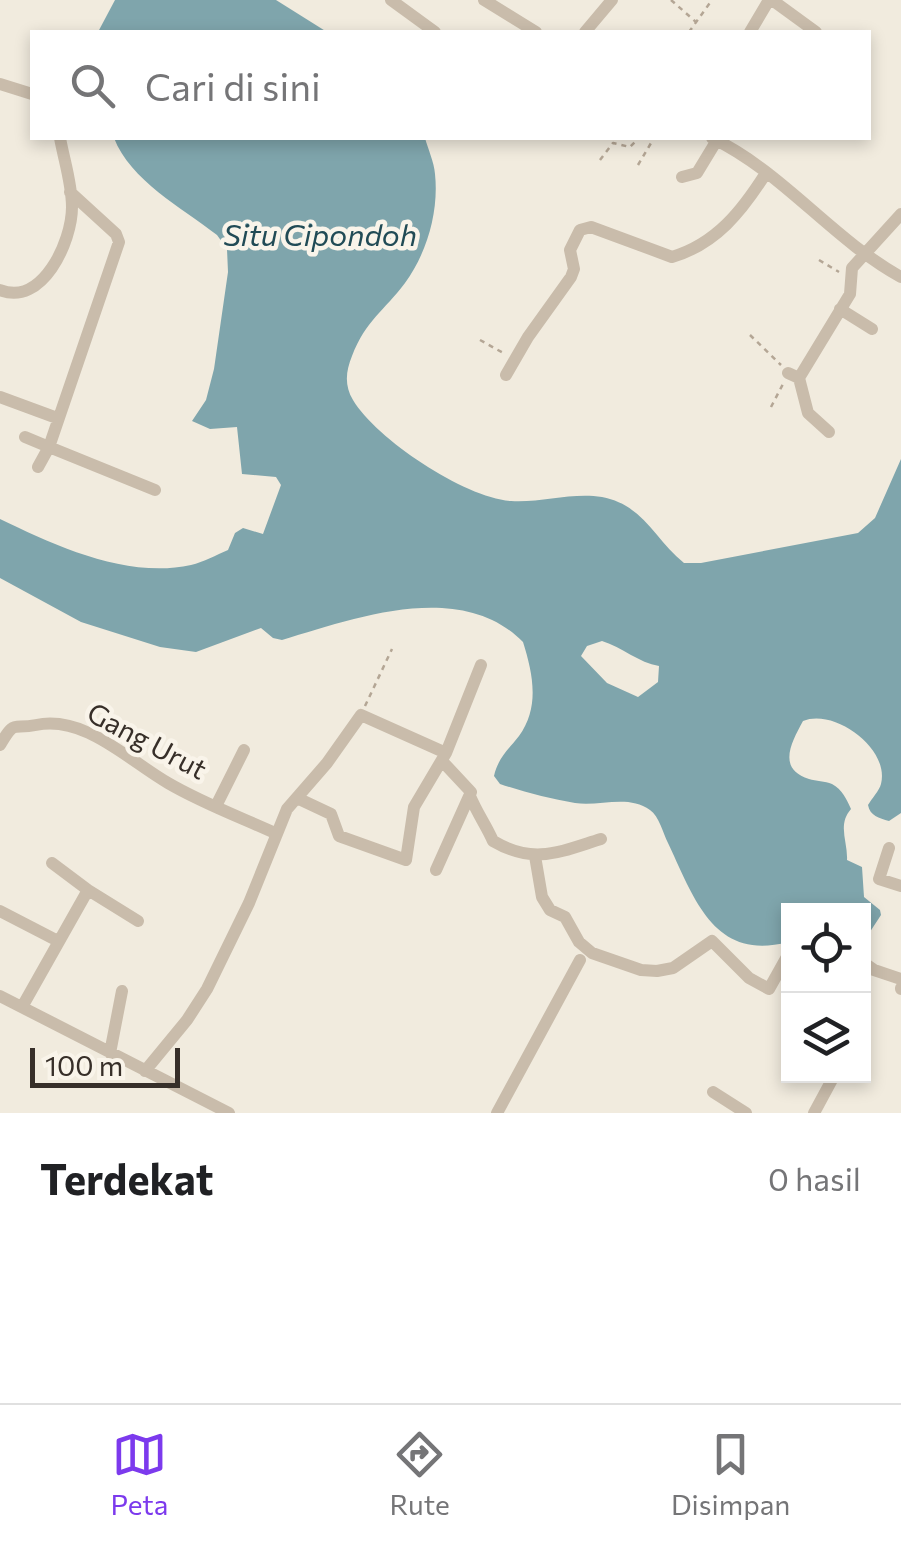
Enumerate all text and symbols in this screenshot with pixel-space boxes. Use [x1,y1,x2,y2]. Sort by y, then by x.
search box [30,30,871,140]
icon: search [65,58,120,113]
text: Cari di sini [145,62,321,109]
water label: Situ Cipondoh [223,215,417,252]
street label: Gang Urut [82,694,213,786]
map controls [781,903,871,1083]
button: locate [781,903,871,993]
button: layers [781,993,871,1083]
scale bar [30,1043,180,1088]
text: 100 m [45,1048,123,1082]
text: Terdekat [40,1152,214,1204]
text: 0 hasil [768,1158,861,1198]
tab: Peta [111,1427,168,1521]
tab: Rute [390,1427,450,1521]
tab: Disimpan [671,1427,790,1521]

